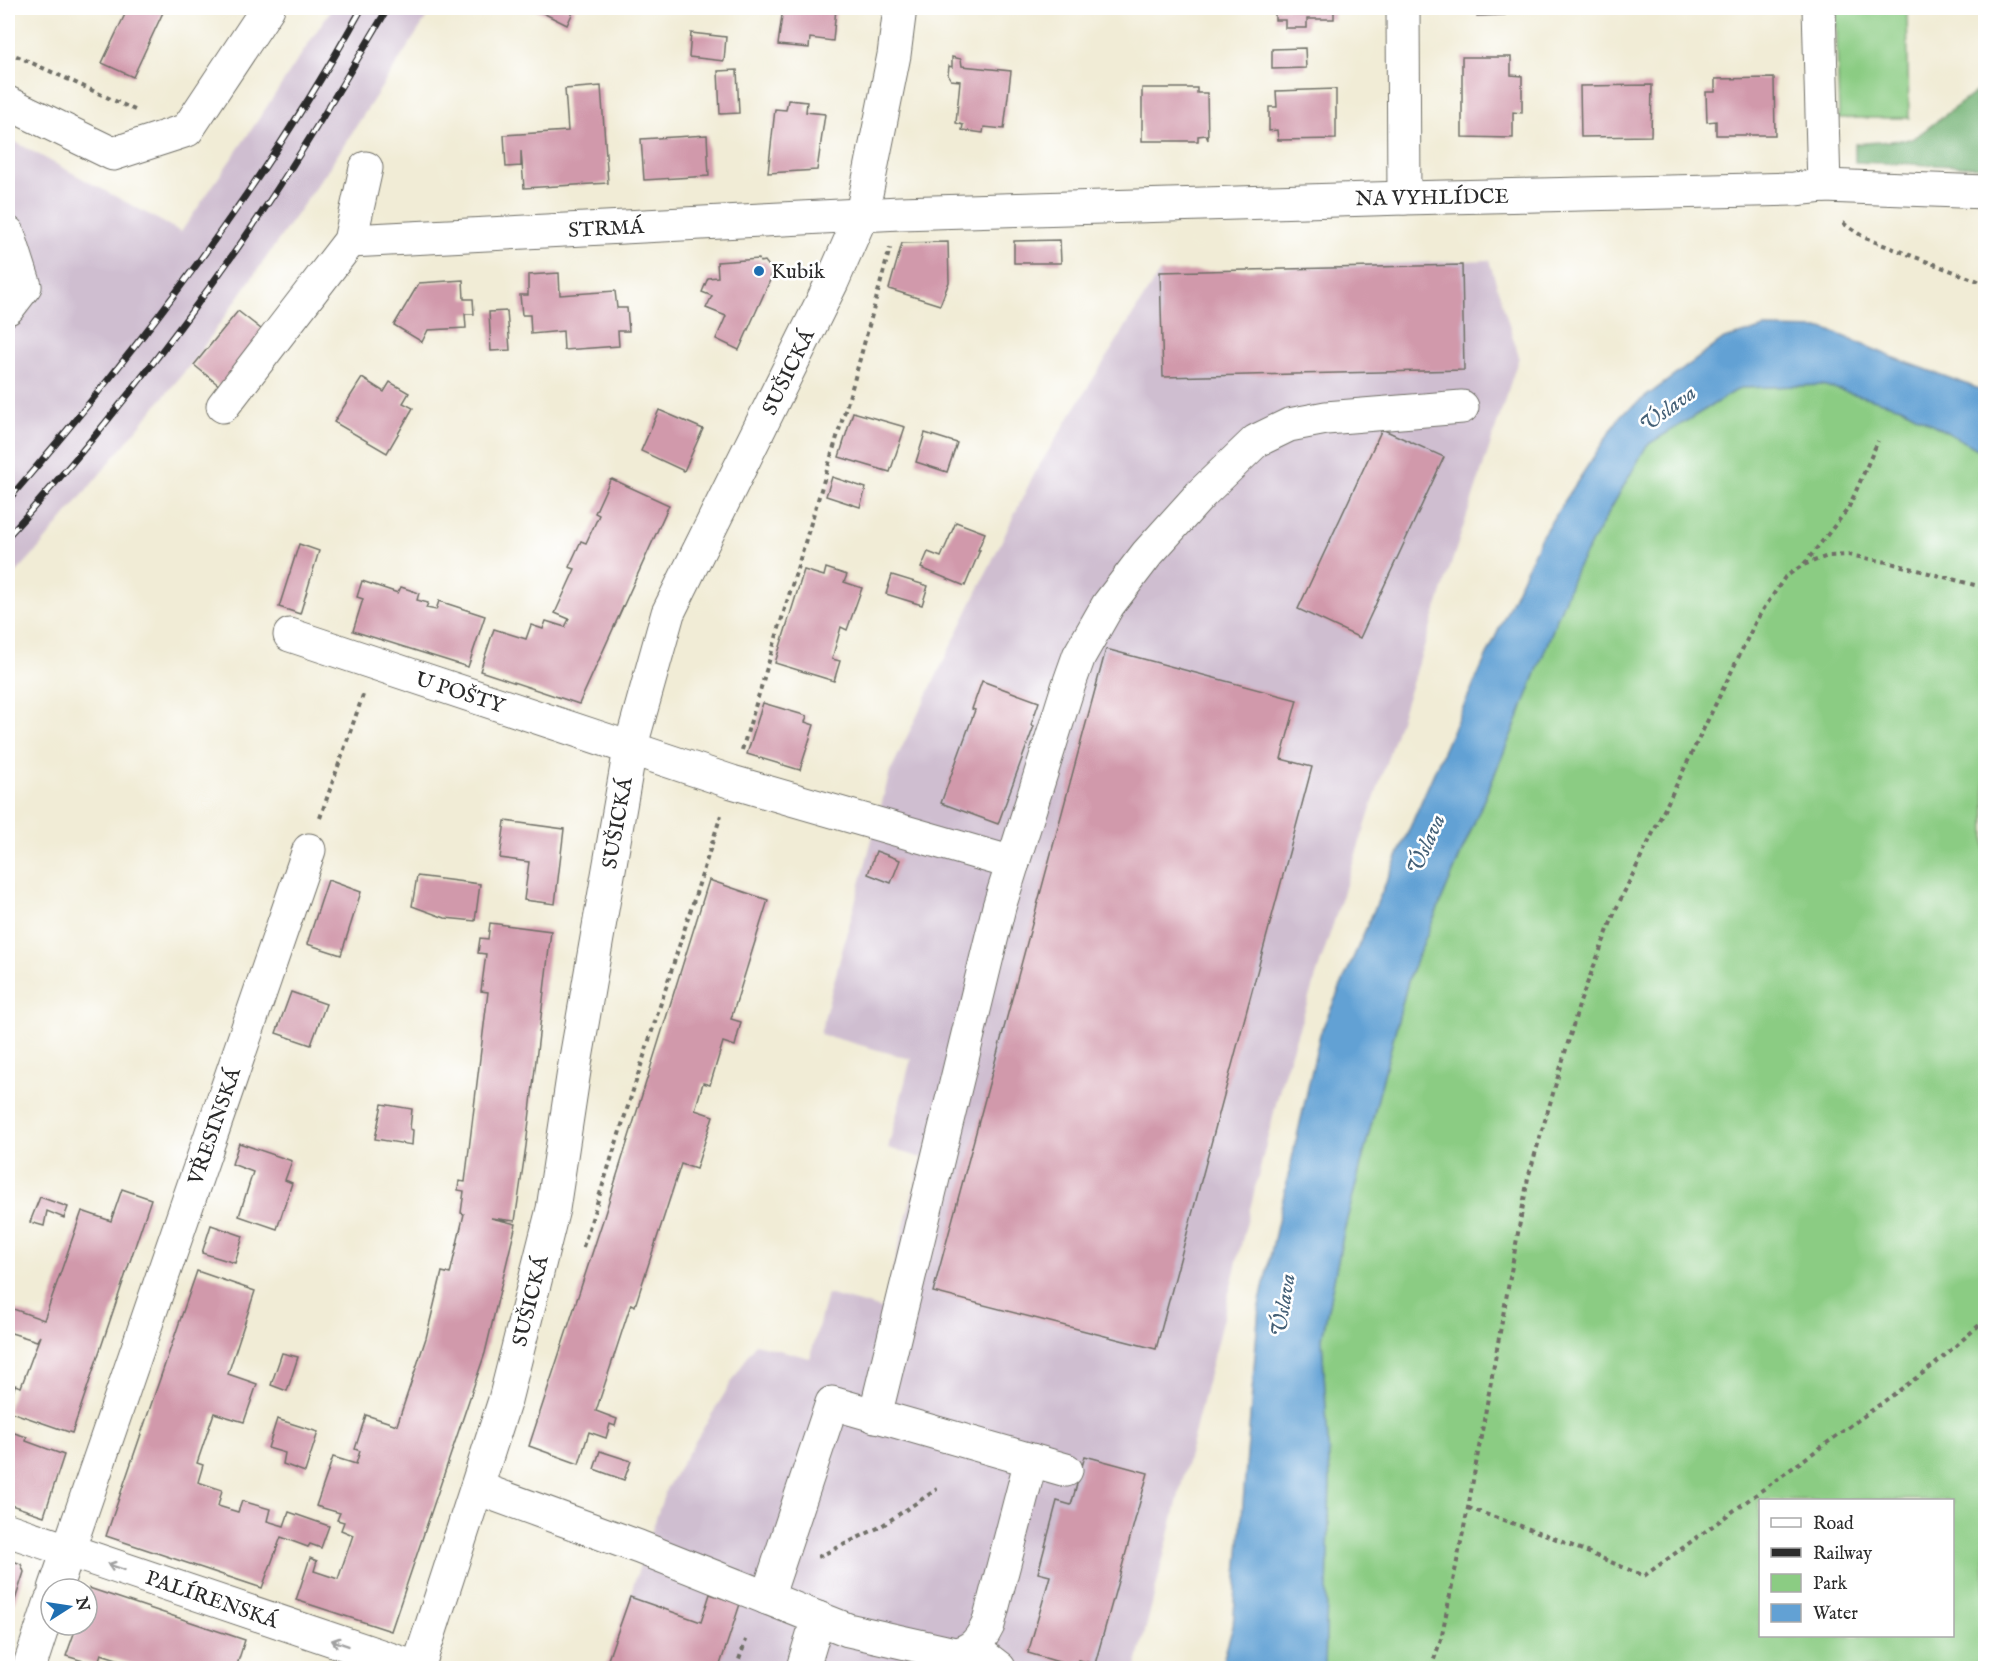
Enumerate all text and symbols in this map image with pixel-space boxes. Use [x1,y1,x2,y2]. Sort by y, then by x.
street label: NA VYHLÍDCE [1355,183,1509,213]
street label: STRMÁ [567,213,645,245]
place label: Kubik [771,259,826,286]
marker: Kubik [752,264,766,278]
street label: SUŠICKÁ [756,324,822,420]
water label: Úslava [1634,379,1702,440]
street label: U POŠTY [412,665,510,721]
street label: SUŠICKÁ [596,774,640,871]
water label: Úslava [1401,810,1453,880]
street label: VŘESINSKÁ [182,1063,248,1190]
street label: SUŠICKÁ [506,1252,556,1349]
water label: Úslava [1265,1271,1303,1339]
legend [1759,1499,1954,1637]
text: Road [1813,1513,1854,1536]
text: Railway [1813,1543,1872,1566]
one-way arrow [107,1560,126,1571]
street label: PALÍRENSKÁ [142,1564,282,1636]
text: Park [1813,1573,1848,1596]
north arrow [39,1577,99,1637]
text: N [70,1594,93,1613]
text: Water [1813,1603,1858,1626]
one-way arrow [331,1637,350,1648]

